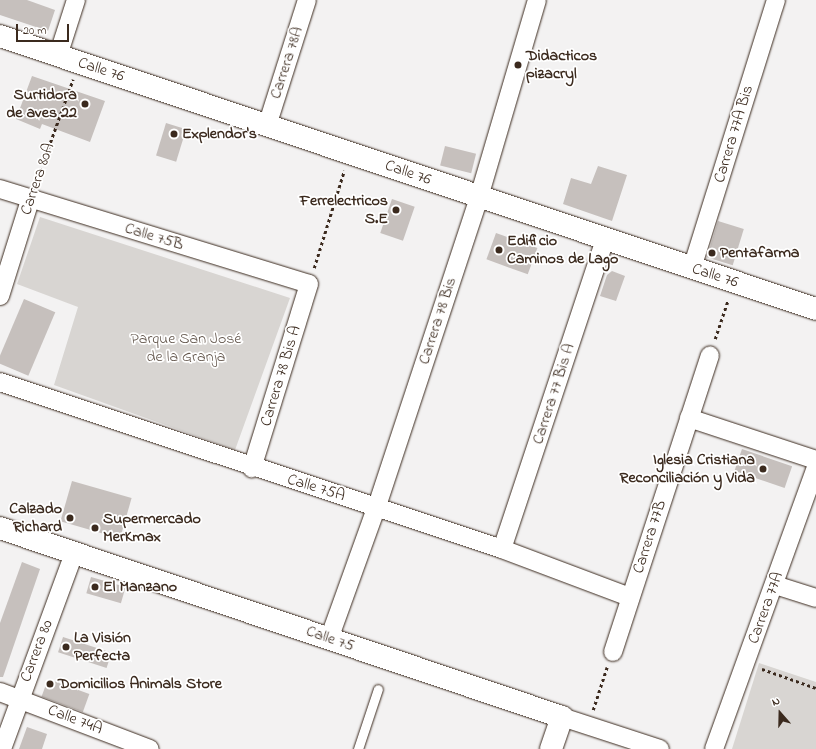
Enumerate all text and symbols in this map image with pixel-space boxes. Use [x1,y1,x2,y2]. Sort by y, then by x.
scale bar [18,16,71,42]
text: 20 m [23,22,46,40]
street label: Carrera 78A [266,25,308,101]
place label: Didacticos pizacryl [526,46,597,84]
street label: Calle 76 [75,54,127,86]
marker: Didacticos pizacryl [513,60,523,70]
street label: Carrera 77A Bis [710,83,758,185]
place label: Surtidora de aves 22 [6,85,77,123]
marker: Surtidora de aves 22 [80,99,90,109]
place label: Explendor's [182,124,257,144]
marker: Explendor's [169,129,179,139]
street label: Carrera 80A [17,140,59,218]
street label: Calle 76 [382,156,434,190]
place label: Ferrelectricos S.E [300,191,388,229]
marker: Ferrelectricos S.E [391,205,401,215]
street label: Calle 75B [122,219,186,255]
place label: Edificio Caminos de Lago [507,231,618,269]
place label: Pentafarma [720,243,799,263]
marker: Edificio Caminos de Lago [494,245,504,255]
marker: Pentafarma [707,248,717,258]
street label: Calle 76 [689,260,741,292]
street label: Carrera 78 Bis [415,275,461,367]
street label: Carrera 78 Bis A [257,323,305,429]
park label: Parque San José de la Granja [130,329,242,367]
street label: Carrera 77 Bis A [529,341,579,447]
place label: Iglesia Cristiana Reconciliación y Vida [620,450,755,488]
marker: Iglesia Cristiana Reconciliación y Vida [758,464,768,474]
street label: Calle 75A [285,470,347,506]
street label: Carrera 77B [629,498,671,576]
place label: Calzado Richard [9,499,62,537]
place label: Supermercado MerKmax [103,509,201,547]
marker: Calzado Richard [65,513,75,523]
marker: Supermercado MerKmax [90,523,100,533]
street label: Carrera 77A [744,569,788,647]
place label: El Manzano [103,577,177,597]
marker: El Manzano [90,582,100,592]
street label: Carrera 80 [16,617,58,685]
street label: Calle 75 [303,622,357,656]
place label: La Visión Perfecta [74,628,131,666]
marker: La Visión Perfecta [61,642,71,652]
place label: Domicilios Animals Store [58,674,222,694]
marker: Domicilios Animals Store [45,679,55,689]
north arrow [760,693,800,733]
text: N [770,693,782,711]
street label: Calle 74A [45,701,105,739]

